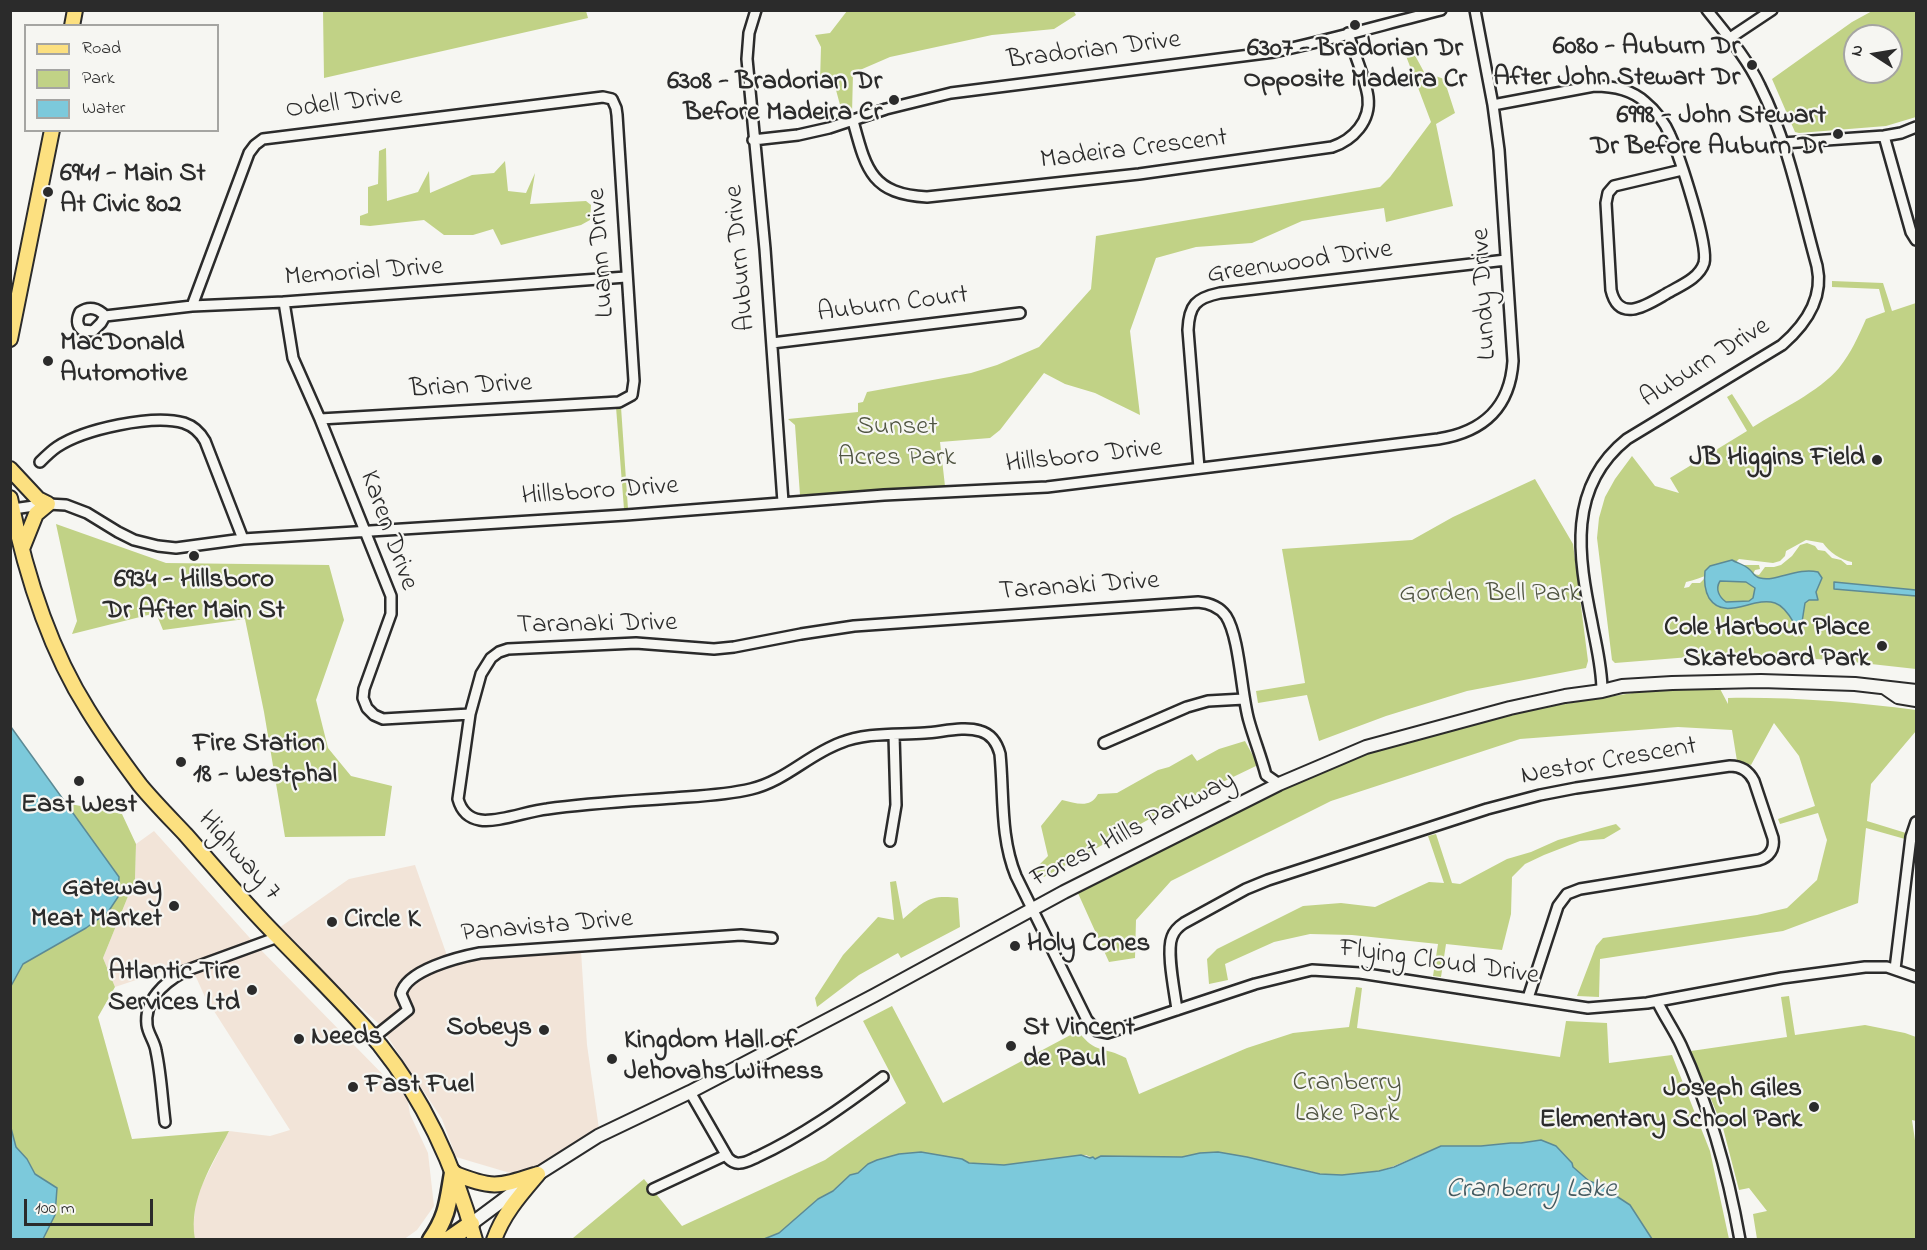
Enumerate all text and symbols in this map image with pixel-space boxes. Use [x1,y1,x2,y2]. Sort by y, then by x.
marker: 6307 - Bradorian Dr Opposite Madeira Cr [1348,18,1362,32]
legend [24,24,219,132]
north arrow [1843,24,1903,84]
street label: Bradorian Drive [1005,25,1183,79]
place label: 6080 - Auburn Dr After John Stewart Dr [1493,33,1740,96]
place label: 6307 - Bradorian Dr Opposite Madeira Cr [1243,35,1467,98]
text: Road [82,36,121,62]
text: N [1844,43,1870,58]
marker: 6080 - Auburn Dr After John Stewart Dr [1745,58,1759,72]
text: Park [82,66,115,92]
place label: 6308 - Bradorian Dr Before Madeira Cr [667,68,882,131]
street label: Odell Drive [284,82,404,128]
marker: 6308 - Bradorian Dr Before Madeira Cr [887,93,901,107]
text: Water [82,96,125,122]
place label: 6998 - John Stewart Dr Before Auburn Dr [1590,102,1826,165]
street label: Madeira Crescent [1039,123,1229,179]
marker: 6998 - John Stewart Dr Before Auburn Dr [1831,127,1845,141]
place label: 6941 - Main St At Civic 802 [60,160,206,223]
street label: Auburn Drive [719,184,765,332]
marker: 6941 - Main St At Civic 802 [41,185,55,199]
street label: Luann Drive [582,187,624,319]
street label: Lundy Drive [1466,227,1506,361]
street label: Greenwood Drive [1205,235,1395,293]
street label: Memorial Drive [284,252,444,296]
street label: Auburn Court [816,281,970,331]
street label: Auburn Drive [1635,311,1777,417]
place label: MacDonald Automotive [60,329,187,392]
marker: MacDonald Automotive [41,354,55,368]
street label: Brian Drive [409,369,533,407]
park label: Sunset Acres Park [838,413,956,476]
street label: Hillsboro Drive [1004,434,1164,482]
place label: JB Higgins Field [1689,444,1865,476]
marker: JB Higgins Field [1870,453,1884,467]
street label: Karen Drive [350,467,424,595]
street label: Hillsboro Drive [520,471,680,515]
marker: 6934 - Hillsboro Dr After Main St [187,549,201,563]
place label: 6934 - Hillsboro Dr After Main St [103,566,285,629]
street label: Taranaki Drive [998,566,1160,610]
park label: Gorden Bell Park [1399,580,1581,612]
street label: Taranaki Drive [516,608,678,644]
place label: Cole Harbour Place Skateboard Park [1664,614,1870,677]
marker: Cole Harbour Place Skateboard Park [1875,639,1889,653]
place label: Fire Station 18 - Westphal [193,730,337,793]
street label: Nestor Crescent [1519,732,1699,794]
marker: Fire Station 18 - Westphal [174,755,188,769]
street label: Forest Hills Parkway [1026,765,1242,897]
marker: East West [72,774,86,788]
place label: East West [21,791,137,823]
street label: Highway 7 [189,805,287,909]
place label: Gateway Meat Market [31,874,162,937]
marker: Gateway Meat Market [167,899,181,913]
street label: Panavista Drive [460,904,634,952]
place label: Circle K [344,906,421,938]
marker: Circle K [325,915,339,929]
place label: Holy Cones [1027,930,1150,962]
street label: Flying Cloud Drive [1337,934,1541,994]
marker: Holy Cones [1008,939,1022,953]
place label: Atlantic Tire Services Ltd [108,958,240,1021]
marker: Atlantic Tire Services Ltd [245,983,259,997]
place label: Sobeys [446,1014,532,1046]
place label: St Vincent de Paul [1023,1014,1135,1077]
place label: Needs [311,1023,382,1055]
marker: Sobeys [537,1023,551,1037]
place label: Kingdom Hall of Jehovahs Witness [624,1027,824,1090]
marker: Needs [292,1032,306,1046]
marker: St Vincent de Paul [1004,1039,1018,1053]
marker: Kingdom Hall of Jehovahs Witness [605,1052,619,1066]
park label: Cranberry Lake Park [1292,1069,1402,1132]
place label: Fast Fuel [365,1071,474,1103]
place label: Joseph Giles Elementary School Park [1539,1075,1802,1138]
marker: Fast Fuel [346,1080,360,1094]
marker: Joseph Giles Elementary School Park [1807,1100,1821,1114]
water label: Cranberry Lake [1446,1174,1616,1208]
scale bar [27,1187,156,1225]
text: 100 m [35,1196,75,1222]

